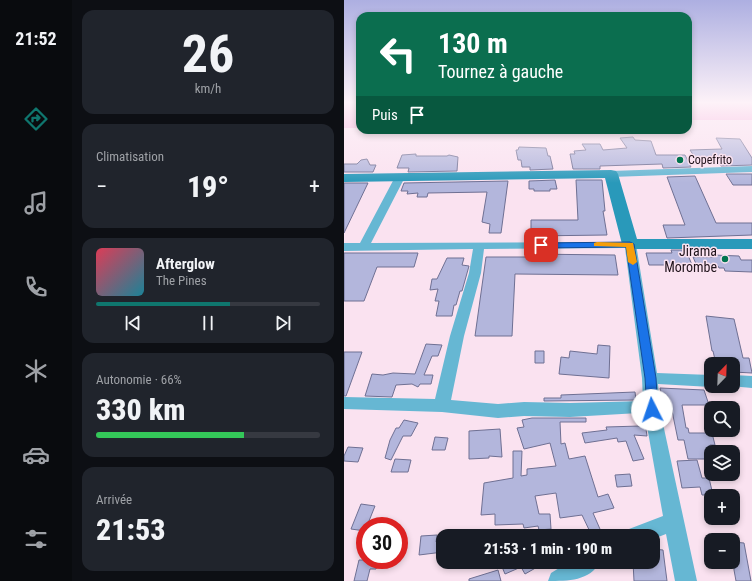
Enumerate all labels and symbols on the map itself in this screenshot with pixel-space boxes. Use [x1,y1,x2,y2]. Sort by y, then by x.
place label: Copefrito [688,153,732,167]
marker: Copefrito [675,155,685,165]
pin [524,228,558,262]
place label: Jirama Morombe [664,243,717,275]
marker: Jirama Morombe [720,254,730,264]
north arrow [704,357,740,393]
position arrow [631,389,673,431]
speed limit sign: 30 [356,517,408,569]

